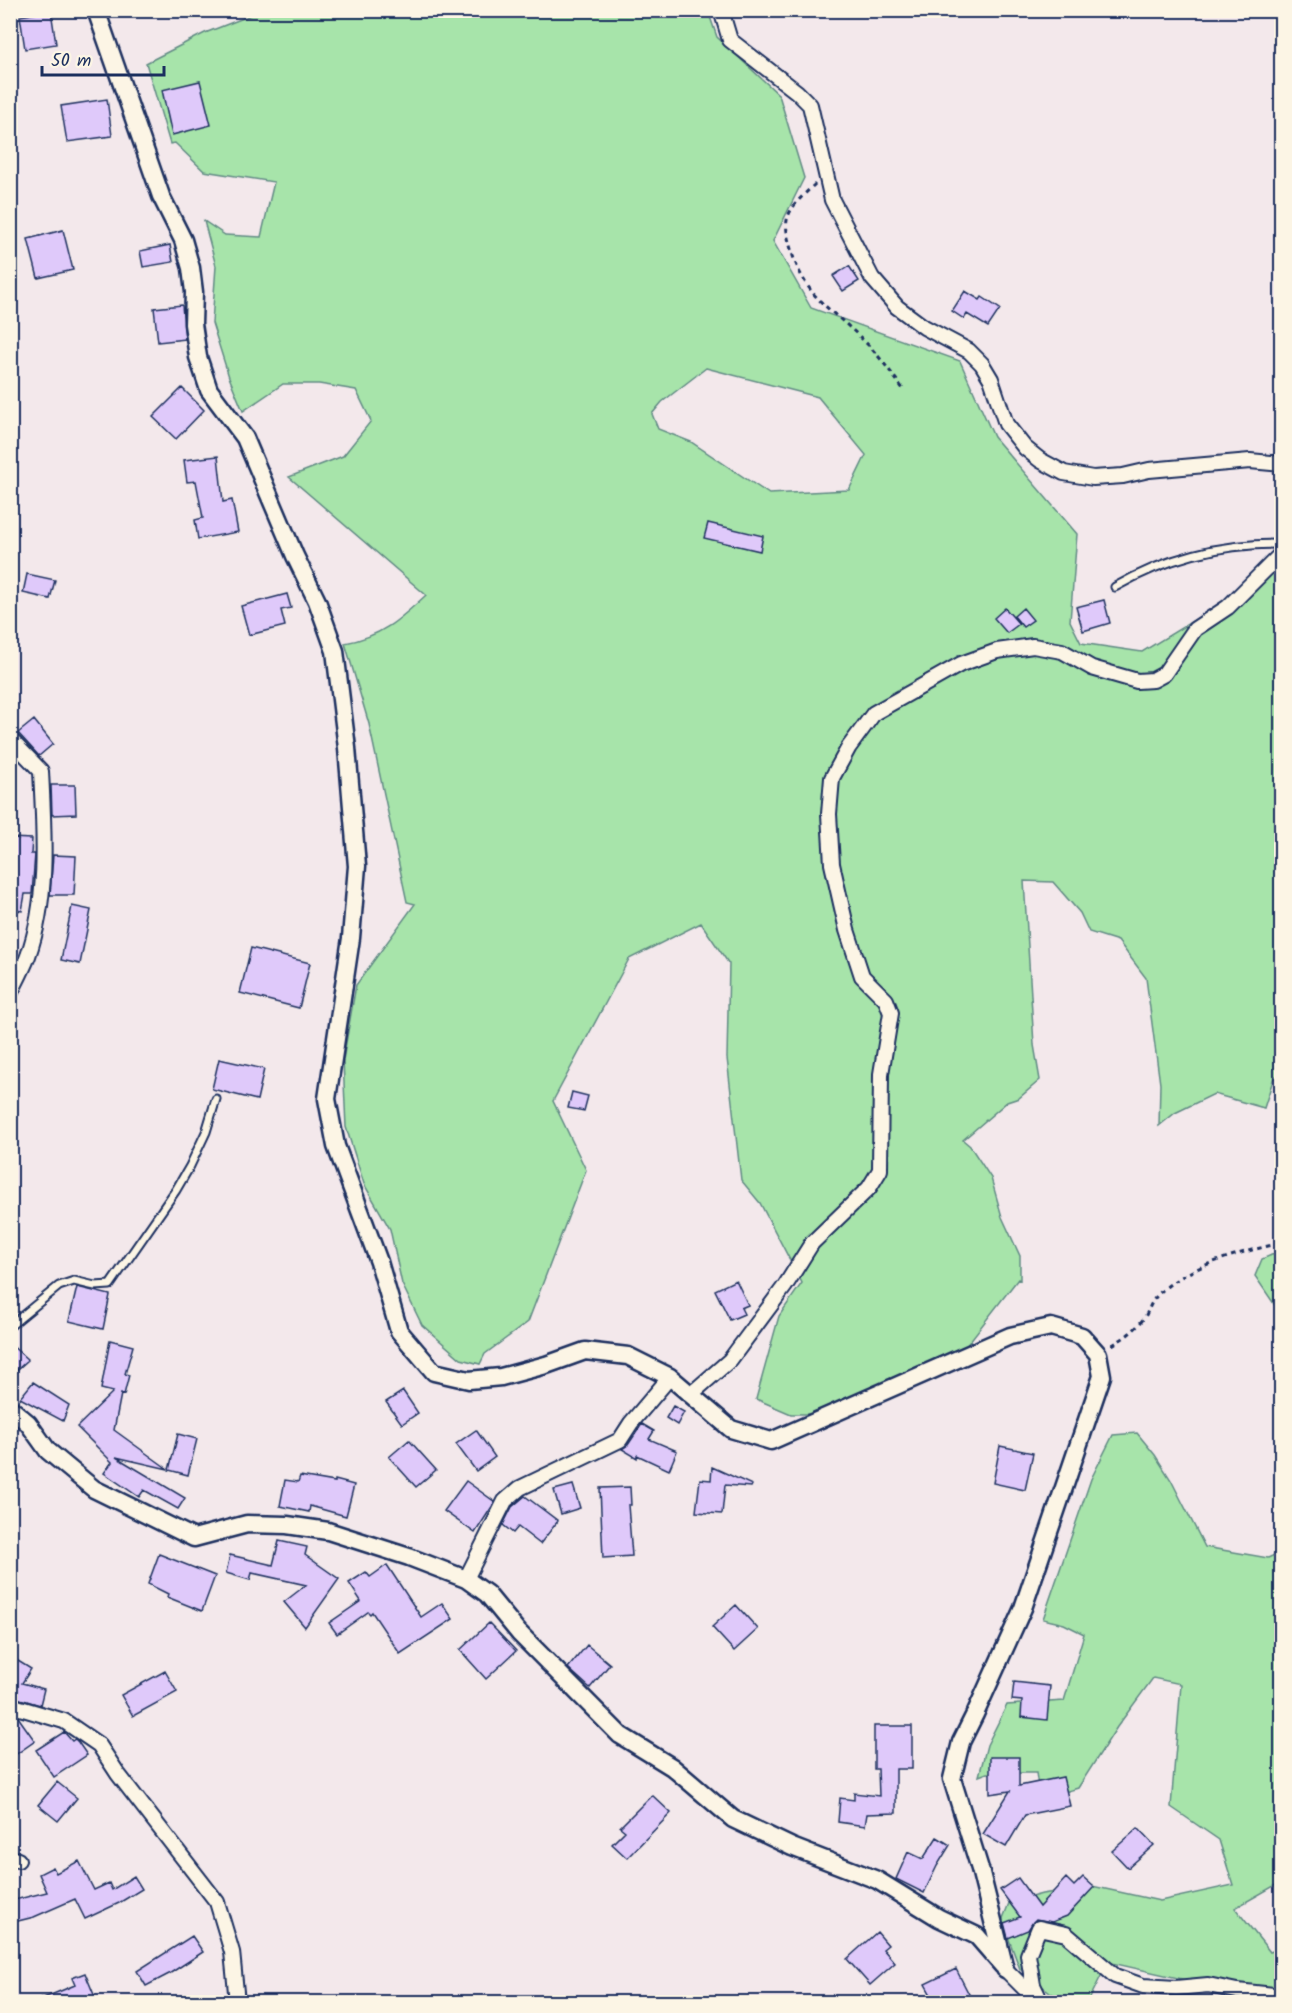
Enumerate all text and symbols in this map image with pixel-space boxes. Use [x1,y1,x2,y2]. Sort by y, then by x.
scale bar [42,39,164,77]
text: 50 m [51,47,91,76]

